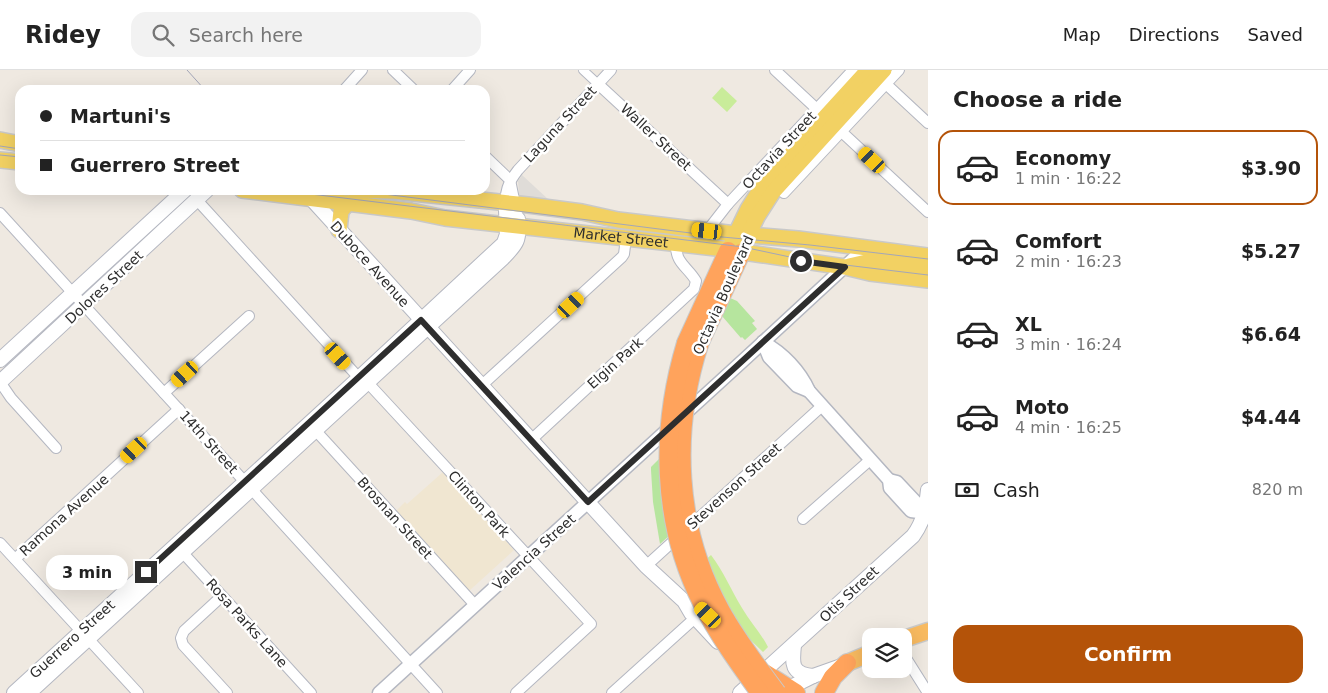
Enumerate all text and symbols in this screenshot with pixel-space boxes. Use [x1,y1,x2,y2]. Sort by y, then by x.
search box [131,12,481,57]
text: Ridey [25,21,101,49]
icon: search [149,21,177,49]
text: Search here [189,24,303,46]
text: Map [1063,24,1101,45]
text: Directions [1129,24,1219,45]
text: Saved [1247,24,1303,45]
street label: Laguna Street [521,82,600,166]
text: Choose a ride [953,87,1122,112]
street label: Waller Street [617,100,695,174]
text: Martuni's [70,105,171,127]
street label: Octavia Street [739,107,819,192]
car [855,144,888,176]
icon: car [955,145,1000,190]
text: Economy [1015,147,1111,169]
text: Guerrero Street [70,154,240,176]
text: $3.90 [1241,157,1301,179]
text: 1 min · 16:22 [1015,169,1122,188]
street label: Duboce Avenue [327,218,413,310]
car [691,222,722,240]
street label: Market Street [573,224,670,251]
icon: car [955,228,1000,273]
text: Comfort [1015,230,1102,252]
street label: Octavia Boulevard [689,233,757,357]
text: $5.27 [1241,240,1301,262]
street label: Dolores Street [62,247,146,327]
route start [790,250,812,272]
text: 2 min · 16:23 [1015,252,1122,271]
car [554,289,587,321]
icon: car [955,311,1000,356]
text: XL [1015,313,1042,335]
text: $6.64 [1241,323,1301,345]
street label: Elgin Park [584,333,647,392]
text: 3 min · 16:24 [1015,335,1122,354]
car [322,340,353,372]
car [168,358,201,390]
icon: car [955,394,1000,439]
text: Moto [1015,396,1069,418]
text: $4.44 [1241,406,1301,428]
street label: 14th Street [177,407,242,477]
text: 4 min · 16:25 [1015,418,1122,437]
car [117,434,150,466]
street label: Stevenson Street [684,439,785,532]
street label: Clinton Park [445,467,514,541]
street label: Ramona Avenue [16,471,112,559]
street label: Brosnan Street [354,474,436,562]
icon: cash [953,476,981,504]
text: Cash [993,479,1040,501]
text: 820 m [1252,480,1303,499]
street label: Valencia Street [489,510,579,593]
callout: 3 min [46,554,128,590]
route end [135,561,157,583]
street label: Otis Street [816,562,882,625]
text: 3 min [62,563,112,582]
street label: Rosa Parks Lane [203,575,291,671]
street label: Guerrero Street [26,596,118,681]
car [691,599,724,631]
button: Confirm [953,625,1303,683]
map controls [862,628,912,678]
button: layers [862,628,912,678]

